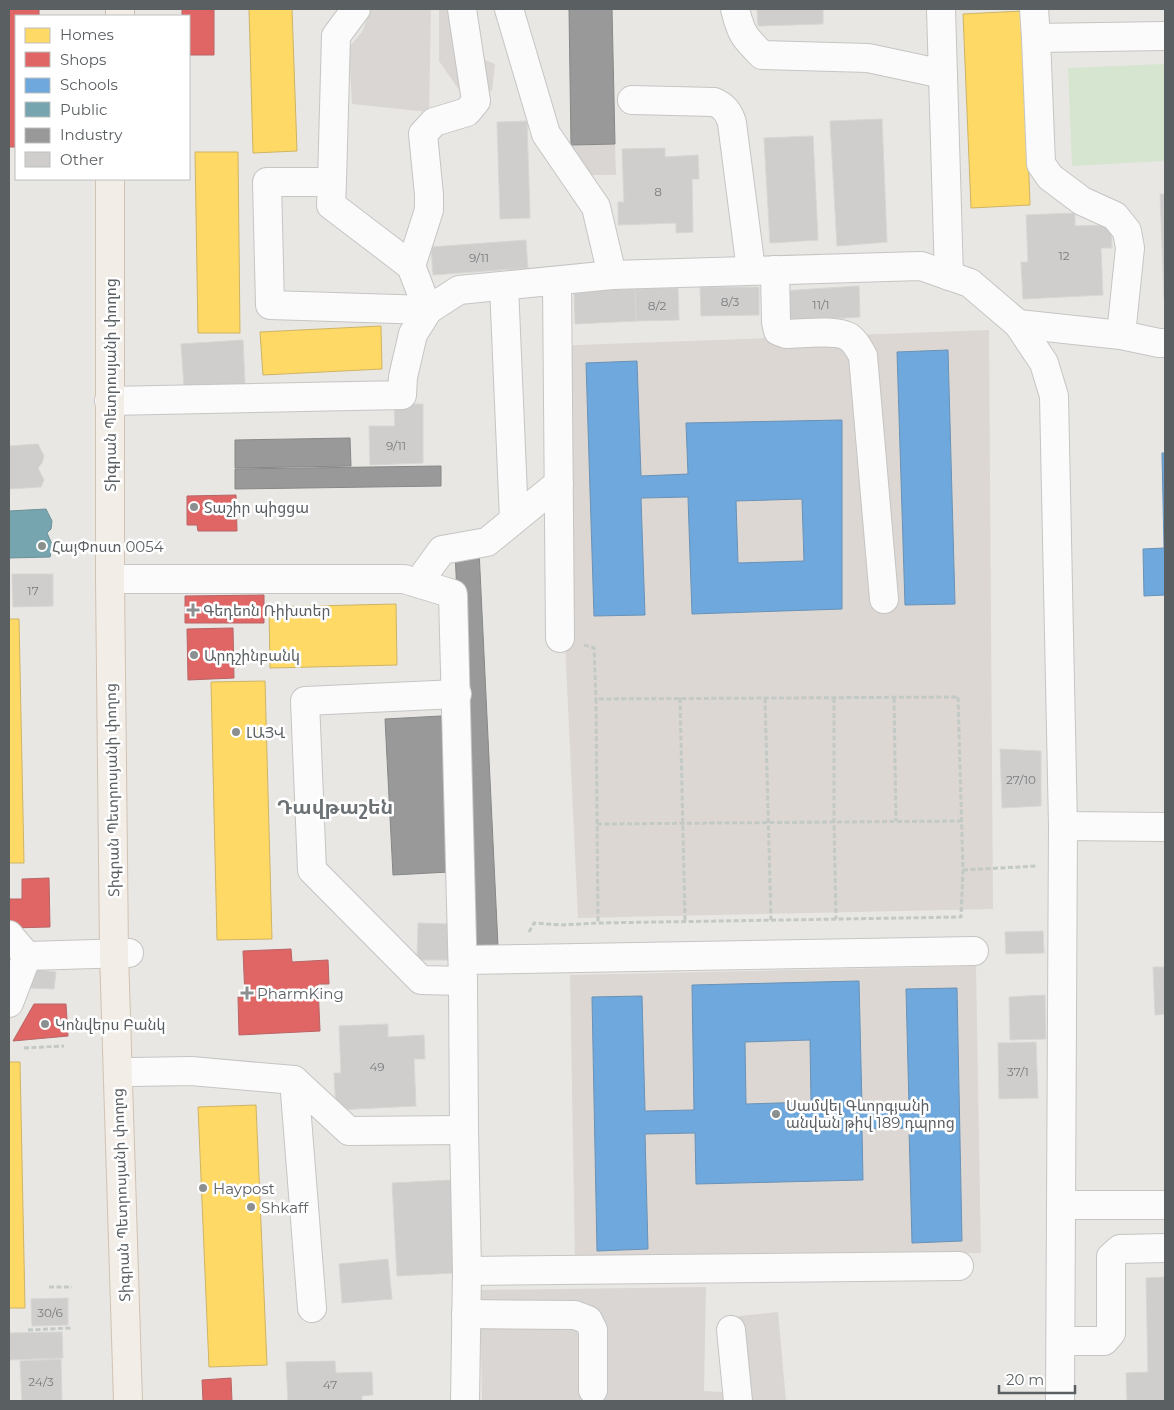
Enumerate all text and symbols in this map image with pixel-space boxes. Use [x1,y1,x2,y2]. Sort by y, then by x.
legend [15,15,190,180]
text: Homes [60,25,114,44]
text: Shops [60,50,106,69]
text: Schools [60,75,118,94]
text: Public [60,100,108,119]
text: Industry [60,125,123,144]
text: Other [60,150,104,169]
house number: 8 [654,184,662,199]
house number: 12 [1058,248,1070,263]
house number: 9/11 [469,250,489,265]
street label: Տիգրան Պետրոսյանի փողոց [101,278,120,492]
house number: 8/3 [721,294,739,309]
house number: 11/1 [812,297,830,312]
house number: 8/2 [648,298,666,313]
house number: 9/11 [386,438,406,453]
place label: Տաշիր պիցցա [204,498,309,517]
marker: Տաշիր պիցցա [188,501,200,513]
place label: ՀայՓոստ 0054 [52,537,164,556]
marker: ՀայՓոստ 0054 [36,540,48,552]
house number: 17 [27,583,39,598]
place label: Գեդեոն Ռիխտեր [203,601,330,620]
marker: Գեդեոն Ռիխտեր [187,604,199,616]
place label: Արդշինբանկ [204,646,300,665]
marker: Արդշինբանկ [188,649,200,661]
street label: Տիգրան Պետրոսյանի փողոց [101,683,123,897]
place label: ԼԱՅՎ [246,723,286,742]
marker: ԼԱՅՎ [230,726,242,738]
house number: 27/10 [1006,772,1036,787]
district label: Դավթաշեն [277,795,393,819]
place label: PharmKing [257,984,344,1003]
marker: PharmKing [241,987,253,999]
place label: Կոնվերս Բանկ [55,1015,166,1034]
marker: Կոնվերս Բանկ [39,1018,51,1030]
house number: 49 [369,1059,385,1074]
house number: 37/1 [1007,1064,1029,1079]
street label: Տիգրան Պետրոսյանի փողոց [108,1088,134,1302]
place label: Սամվել Գևորգյանի անվան թիվ 189 դպրոց [786,1096,955,1132]
marker: Սամվել Գևորգյանի անվան թիվ 189 դպրոց [770,1108,782,1120]
place label: Haypost [213,1179,275,1198]
marker: Haypost [197,1182,209,1194]
place label: Shkaff [261,1198,309,1217]
marker: Shkaff [245,1201,257,1213]
house number: 30/6 [37,1305,63,1320]
scale bar [999,1362,1075,1394]
text: 20 m [1006,1370,1044,1389]
house number: 24/3 [28,1374,54,1389]
house number: 47 [323,1377,337,1392]

